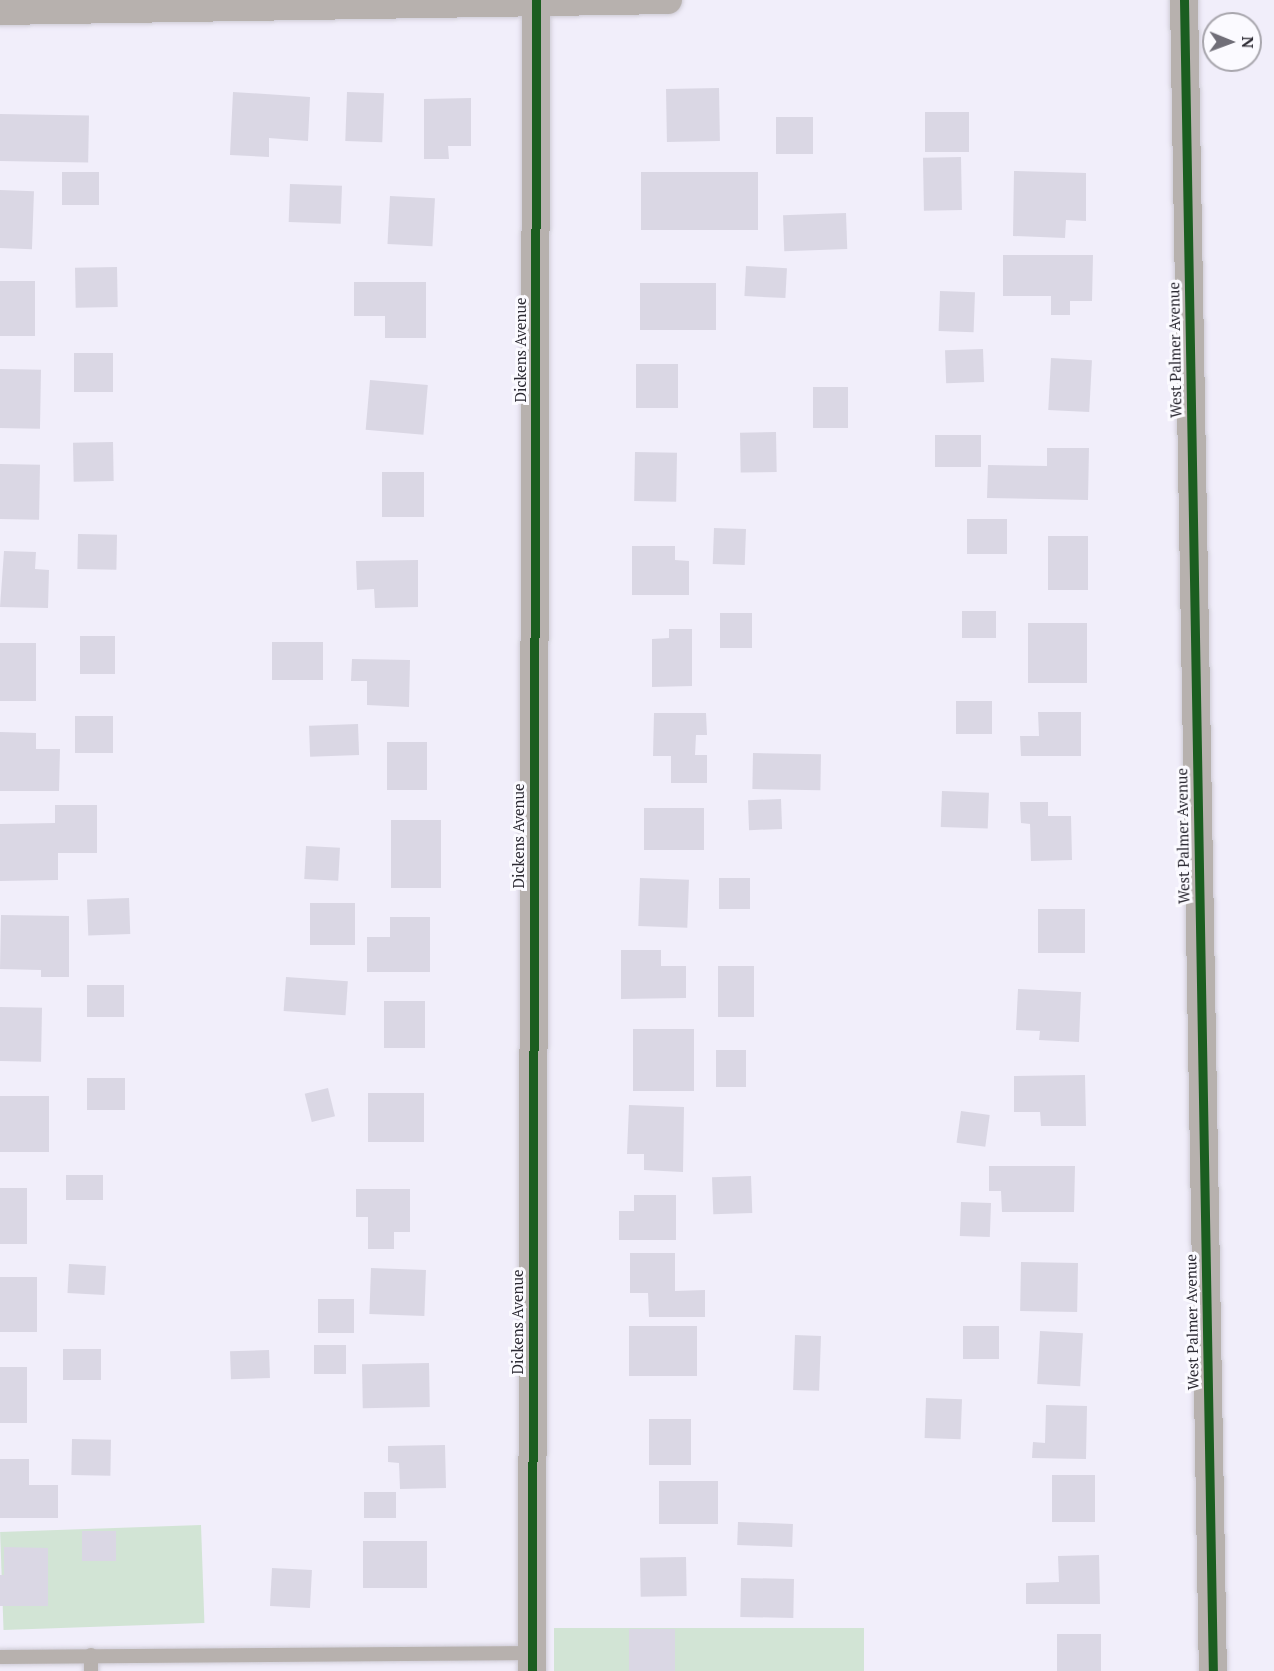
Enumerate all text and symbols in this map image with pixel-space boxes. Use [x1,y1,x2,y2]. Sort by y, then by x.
north arrow [1202,12,1262,72]
text: N [1237,36,1259,49]
street label: West Palmer Avenue [1165,282,1185,418]
street label: Dickens Avenue [512,297,530,403]
street label: West Palmer Avenue [1173,768,1193,904]
street label: Dickens Avenue [510,783,528,889]
street label: West Palmer Avenue [1182,1254,1202,1390]
street label: Dickens Avenue [509,1269,527,1375]

